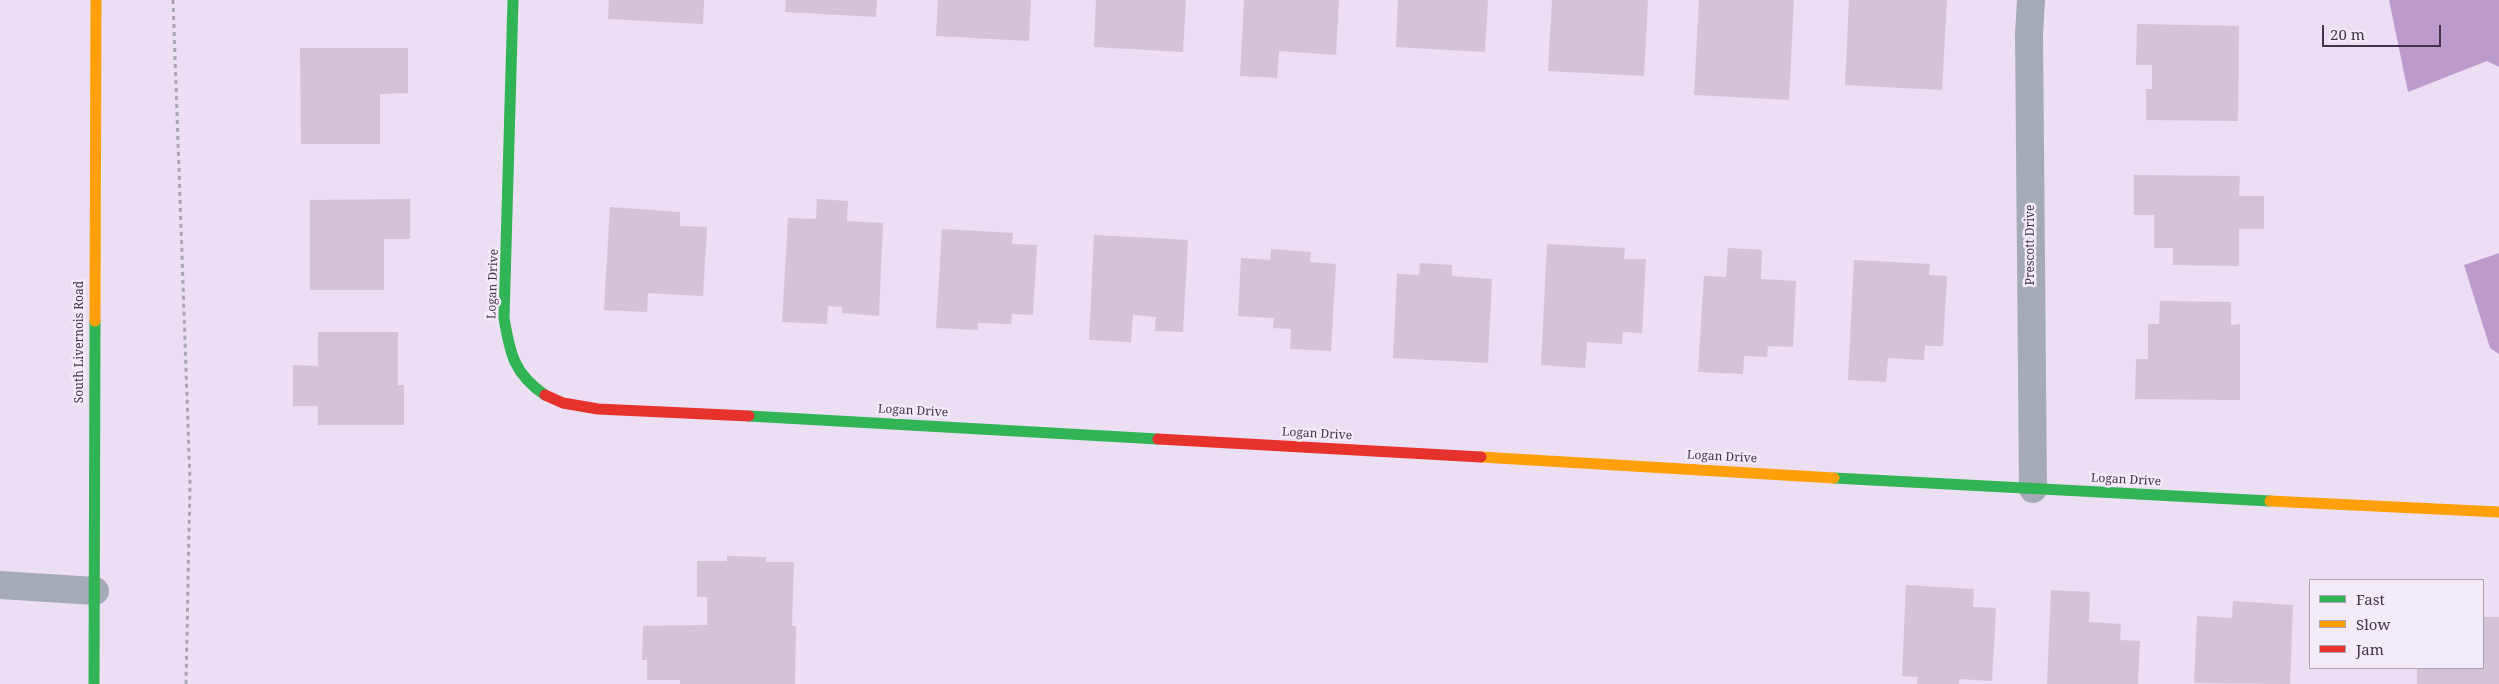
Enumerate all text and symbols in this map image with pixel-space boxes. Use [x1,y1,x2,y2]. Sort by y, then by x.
scale bar [2324,15,2443,47]
text: 20 m [2330,24,2365,44]
street label: Prescott Drive [2024,205,2038,285]
street label: Logan Drive [485,249,501,319]
street label: South Livernois Road [73,281,87,403]
street label: Logan Drive [878,402,948,420]
street label: Logan Drive [1282,425,1352,443]
street label: Logan Drive [1687,448,1757,466]
street label: Logan Drive [2091,471,2161,489]
legend [2309,579,2484,669]
text: Fast [2356,589,2385,609]
text: Slow [2356,614,2390,634]
text: Jam [2356,639,2384,659]

